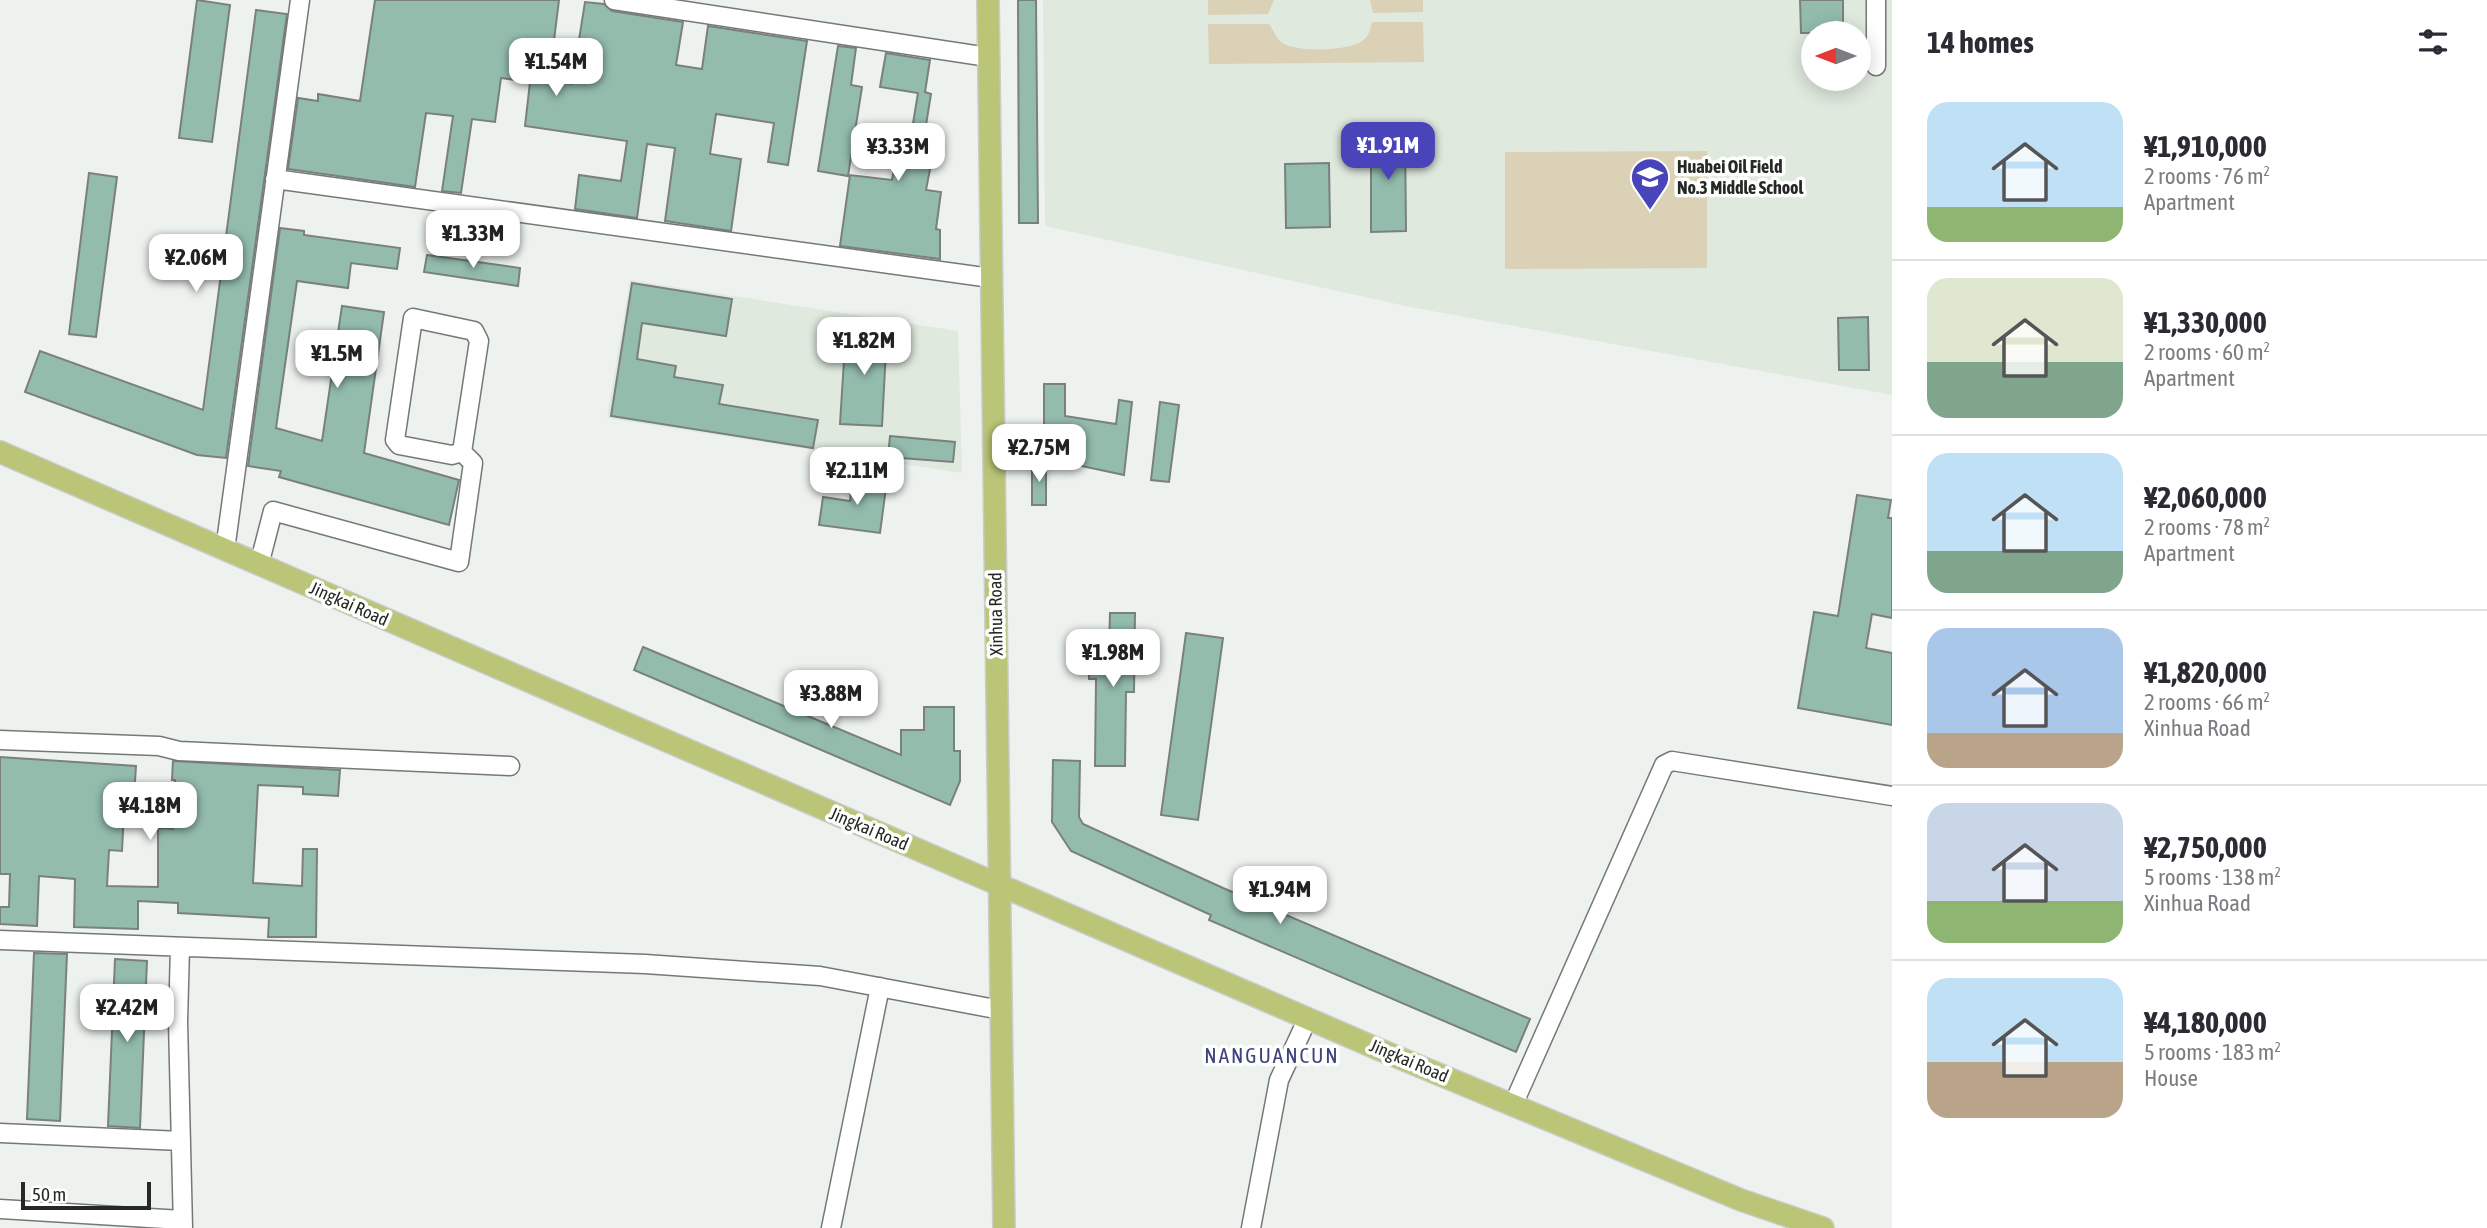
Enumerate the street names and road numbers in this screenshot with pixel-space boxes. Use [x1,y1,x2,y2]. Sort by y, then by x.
street label: Xinhua Road [984,572,1007,656]
street label: Jingkai Road [307,577,392,630]
street label: Jingkai Road [827,803,912,855]
street label: Jingkai Road [1367,1035,1452,1087]

